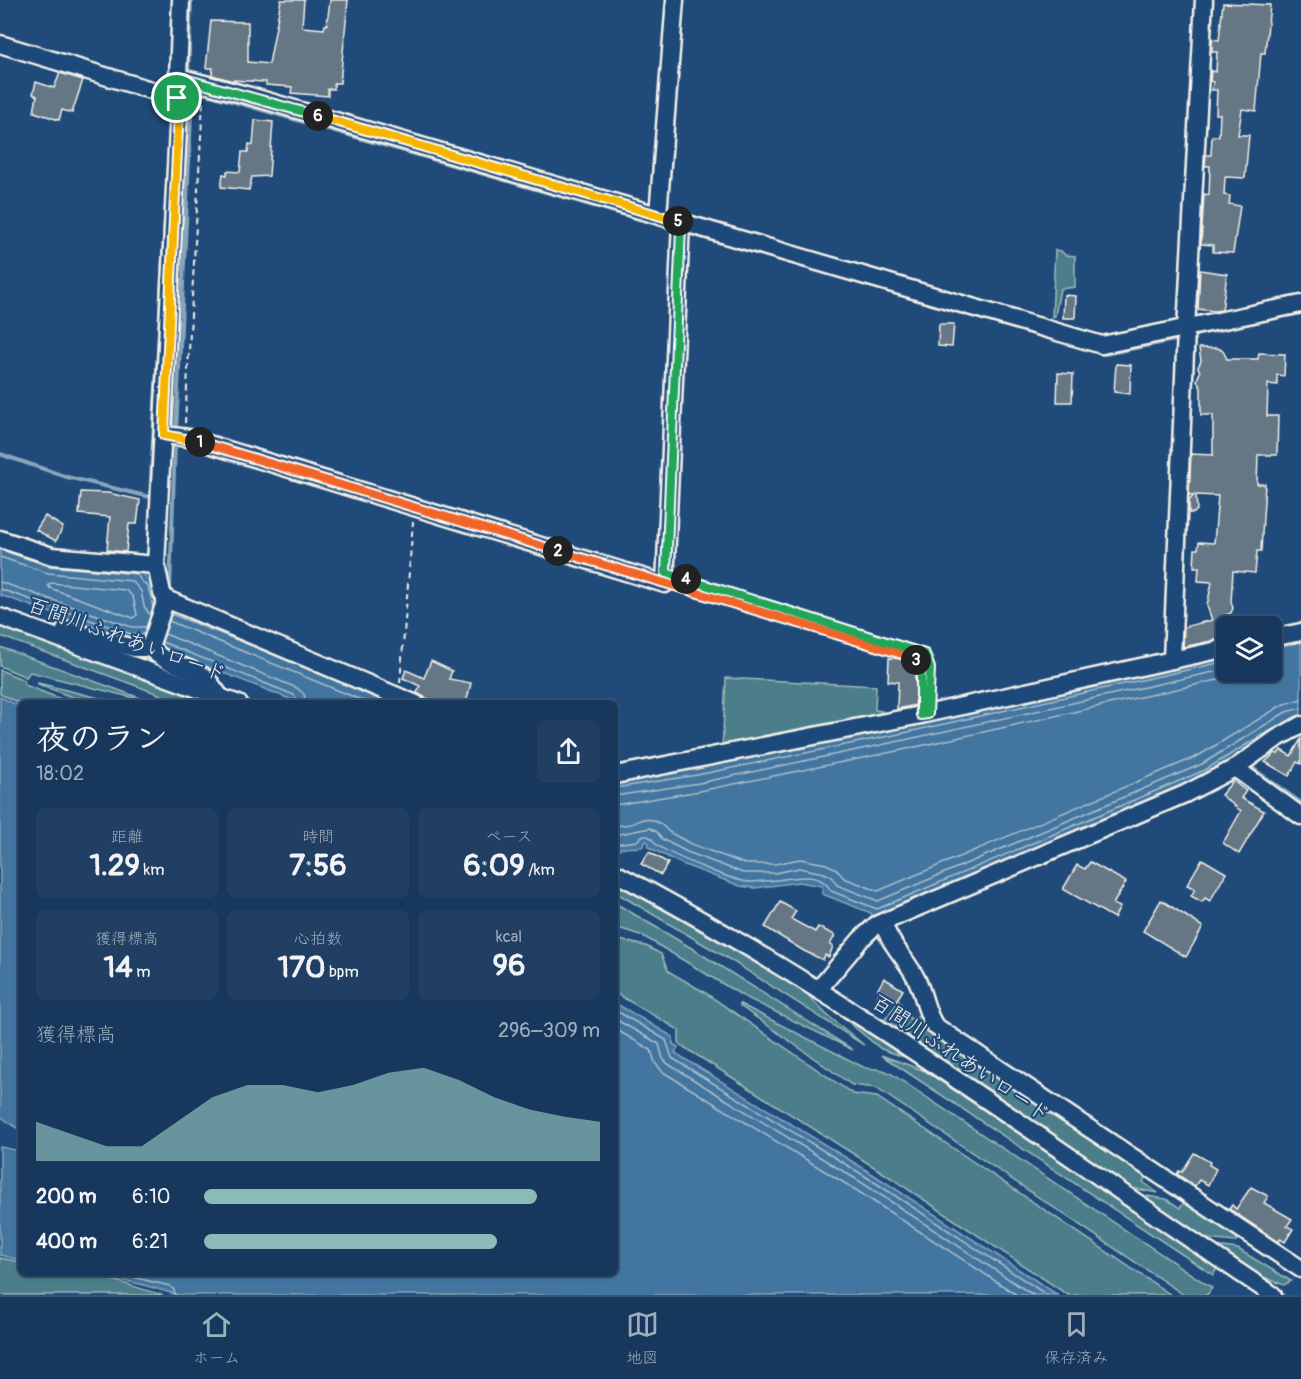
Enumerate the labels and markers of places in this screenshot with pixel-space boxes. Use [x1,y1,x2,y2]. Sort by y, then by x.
pin [151,72,202,123]
pin: 6 [303,101,333,131]
pin: 5 [663,206,693,236]
pin: 1 [185,427,215,457]
pin: 2 [543,536,573,566]
pin: 4 [671,564,701,594]
pin: 3 [901,645,931,675]

